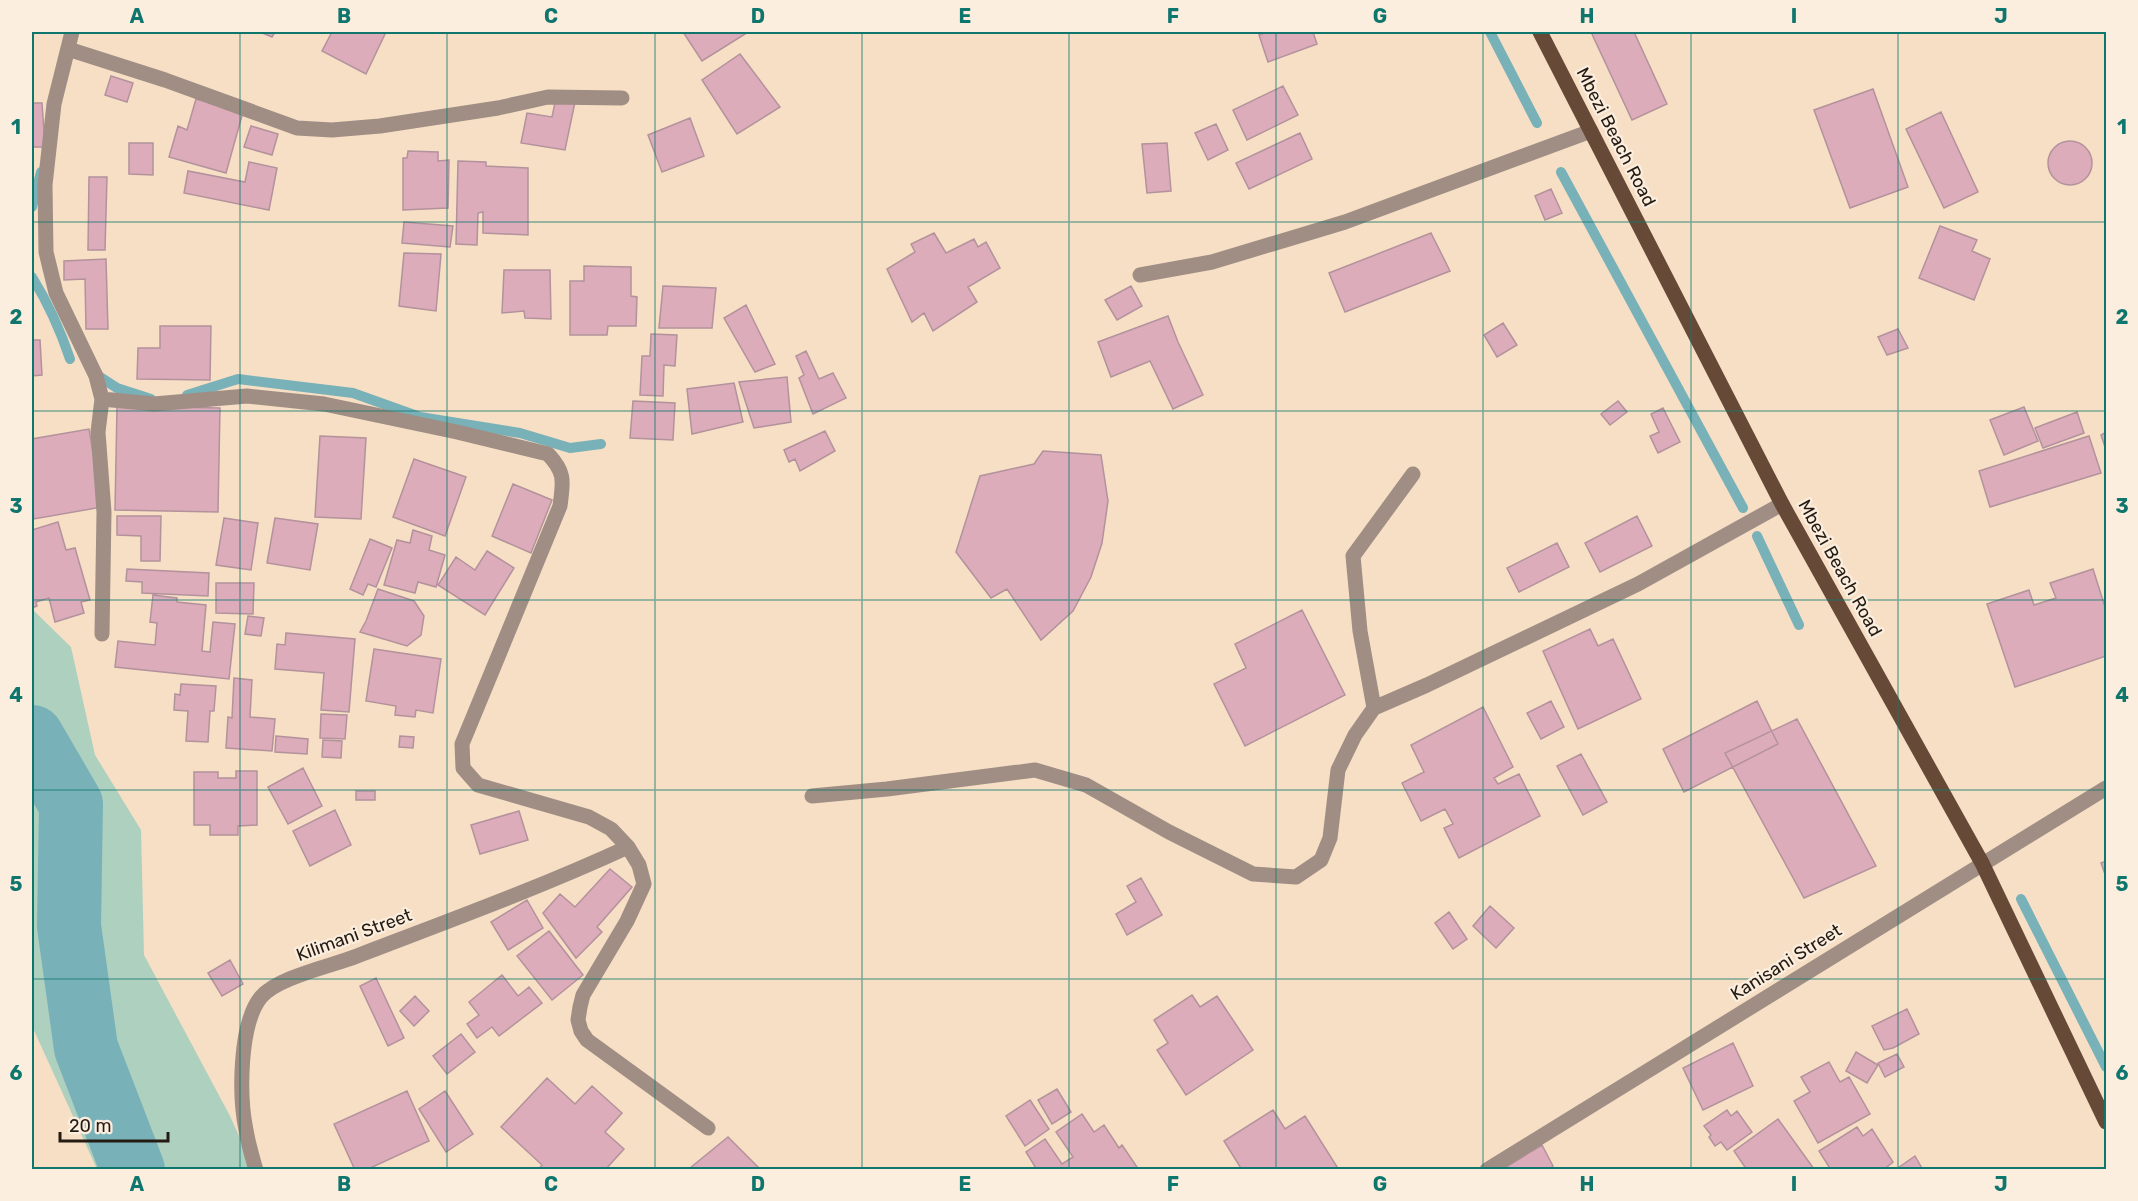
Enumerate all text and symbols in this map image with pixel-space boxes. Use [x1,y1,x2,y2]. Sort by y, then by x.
text: A [130,4,145,28]
text: B [337,4,351,28]
text: C [544,4,558,28]
text: D [751,4,765,28]
text: E [959,4,971,28]
text: F [1167,4,1179,28]
text: G [1373,4,1387,28]
text: H [1580,4,1594,28]
text: I [1791,4,1797,28]
text: J [1994,4,2008,28]
street label: Mbezi Beach Road [1571,64,1661,210]
text: 1 [11,115,21,139]
text: 1 [2117,115,2127,139]
text: 2 [10,305,23,329]
text: 2 [2116,305,2129,329]
text: 3 [9,494,23,518]
text: 3 [2115,494,2129,518]
street label: Mbezi Beach Road [1793,496,1887,640]
text: 4 [9,683,23,707]
text: 4 [2115,683,2129,707]
text: 5 [10,872,23,896]
text: 5 [2116,872,2129,896]
street label: Kilimani Street [293,904,415,966]
street label: Kanisani Street [1726,919,1846,1005]
text: 6 [9,1061,23,1085]
text: 6 [2115,1061,2129,1085]
scale bar [60,1105,168,1143]
text: 20 m [69,1115,111,1137]
text: A [130,1172,145,1196]
text: B [337,1172,351,1196]
text: C [544,1172,558,1196]
text: D [751,1172,765,1196]
text: E [959,1172,971,1196]
text: F [1167,1172,1179,1196]
text: G [1373,1172,1387,1196]
text: H [1580,1172,1594,1196]
text: I [1791,1172,1797,1196]
text: J [1994,1172,2008,1196]

